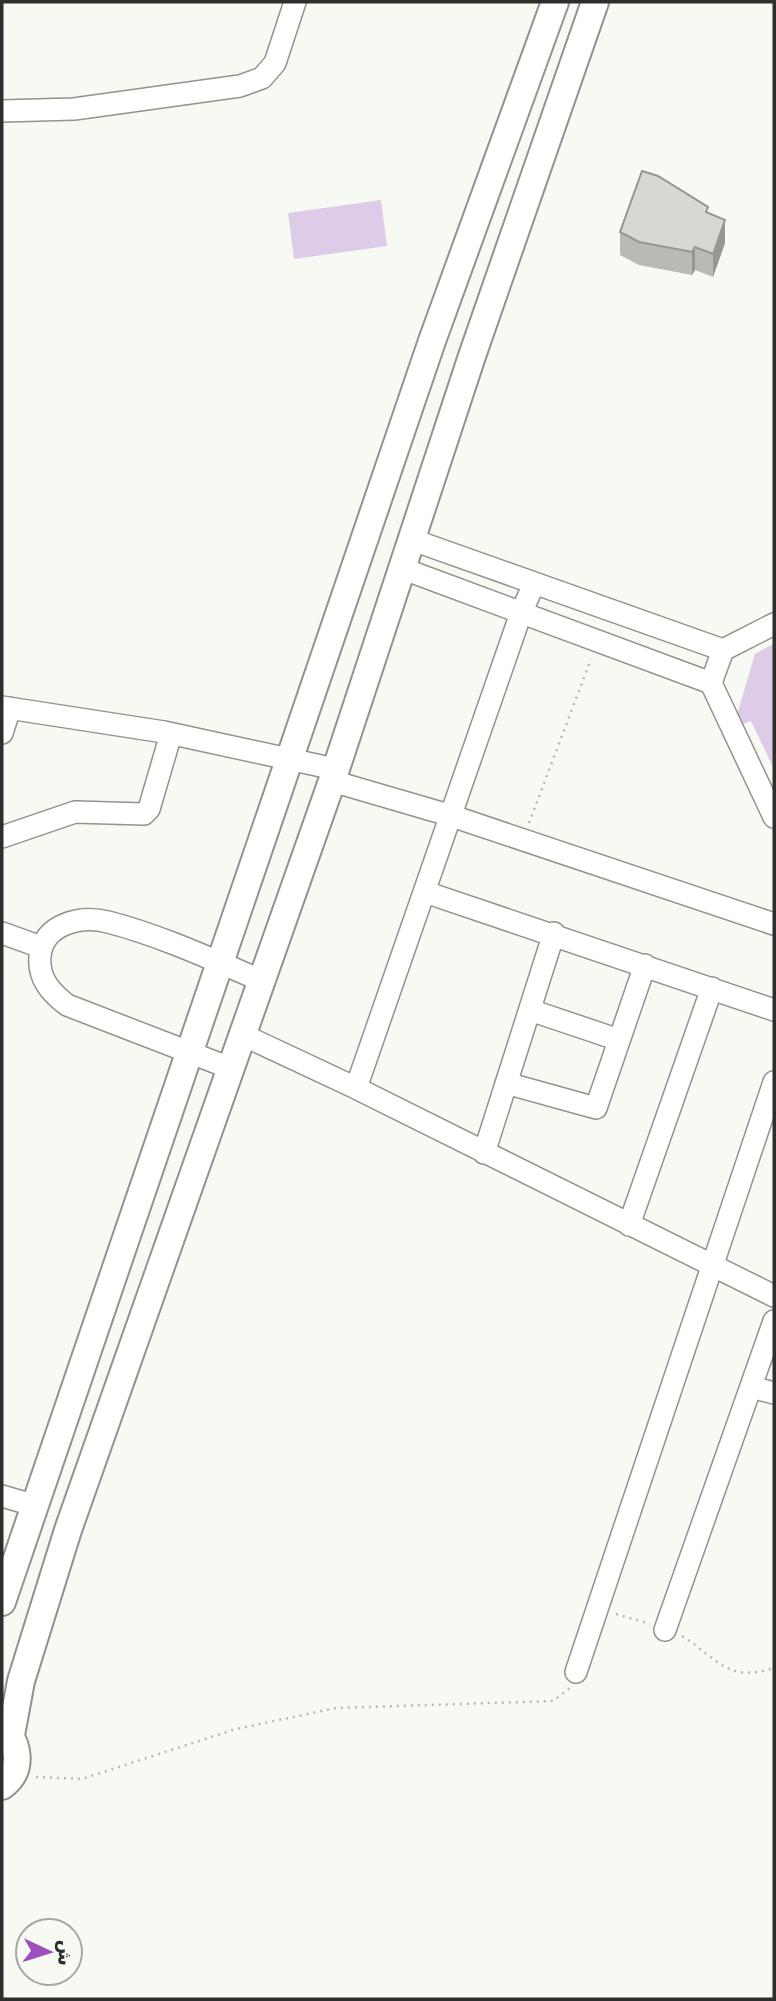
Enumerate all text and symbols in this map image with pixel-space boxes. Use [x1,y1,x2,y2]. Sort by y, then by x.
north arrow [14,1917,84,1987]
text: ش [53,1939,78,1967]

